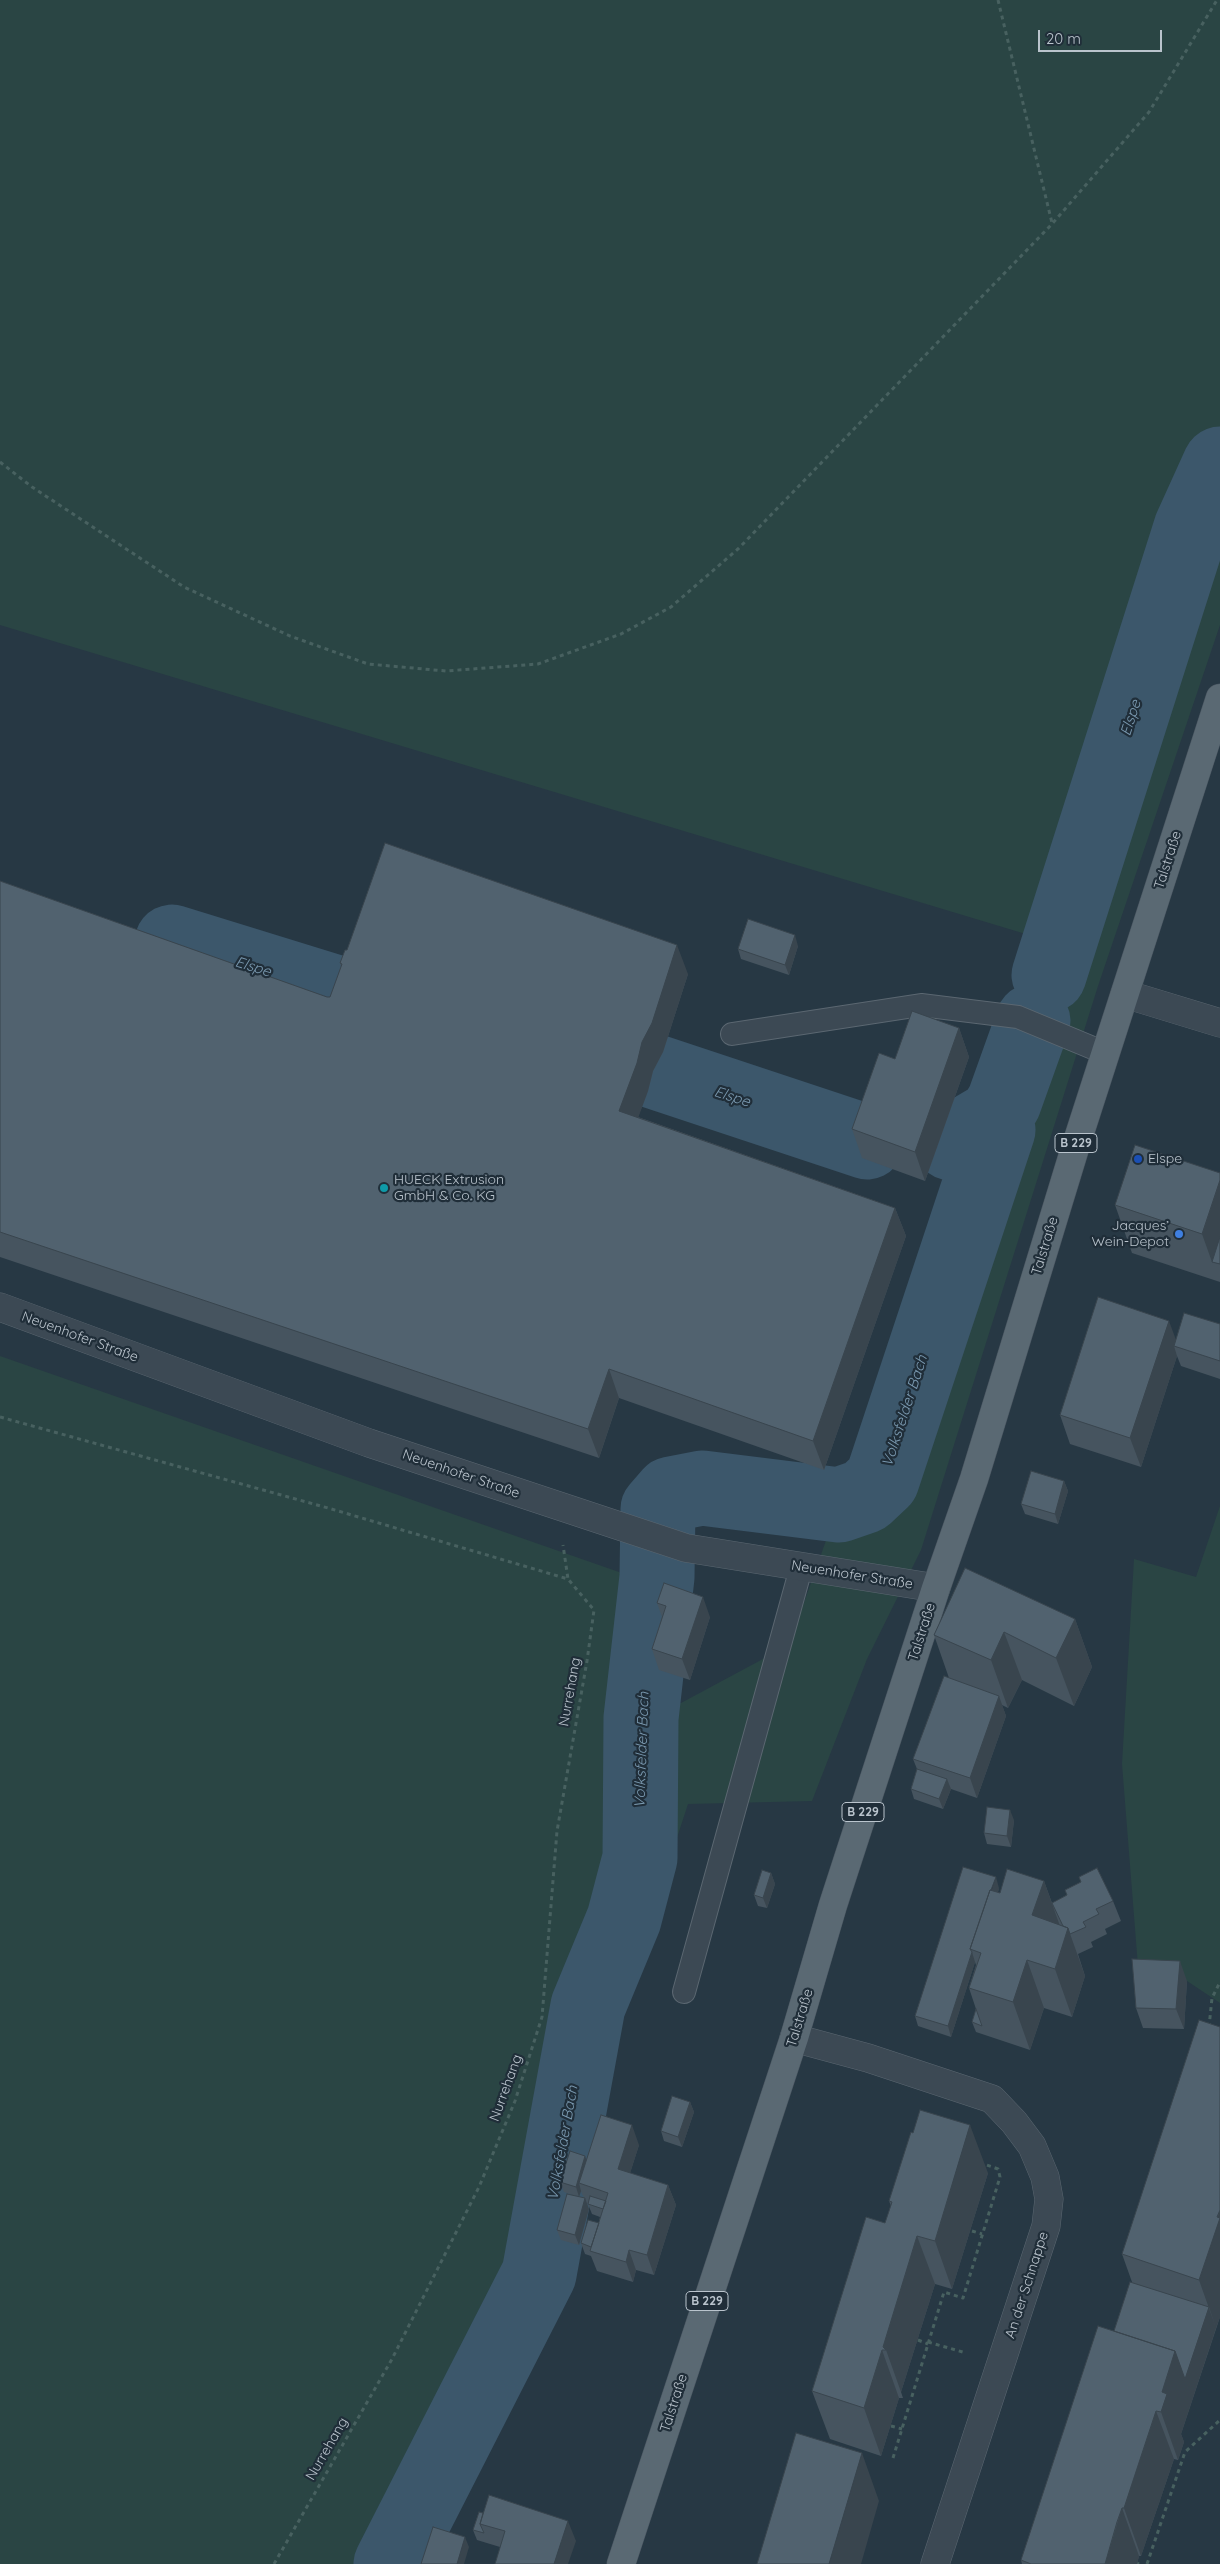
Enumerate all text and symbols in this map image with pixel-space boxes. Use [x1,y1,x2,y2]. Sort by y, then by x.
scale bar [1040,20,1164,52]
text: 20 m [1046,29,1081,48]
water label: Elspe [1117,698,1145,738]
street label: Talstraße [1151,829,1185,891]
water label: Elspe [233,953,273,981]
water label: Elspe [712,1083,752,1111]
road number: B 229 [1055,1134,1097,1152]
place label: Elspe [1148,1151,1182,1167]
marker: Elspe [1132,1153,1144,1165]
place label: HUECK Extrusion GmbH & Co. KG [394,1172,504,1204]
marker: HUECK Extrusion GmbH & Co. KG [378,1182,390,1194]
street label: Talstraße [1028,1215,1062,1277]
place label: Jacques’ Wein-Depot [1091,1218,1169,1250]
marker: Jacques’ Wein-Depot [1173,1228,1185,1240]
street label: Neuenhofer Straße [19,1308,141,1366]
water label: Volksfelder Bach [878,1353,932,1469]
street label: Neuenhofer Straße [400,1446,522,1502]
street label: Neuenhofer Straße [790,1557,914,1593]
street label: Talstraße [905,1601,939,1663]
street label: Nurrehang [556,1656,584,1728]
water label: Volksfelder Bach [631,1692,653,1808]
road number: B 229 [842,1802,884,1821]
street label: Talstraße [783,1987,817,2049]
street label: Nurrehang [486,2052,526,2124]
water label: Volksfelder Bach [544,2084,582,2202]
street label: An der Schnappe [1002,2230,1052,2340]
road number: B 229 [686,2292,728,2310]
street label: Talstraße [657,2372,691,2434]
street label: Nurrehang [302,2415,352,2483]

